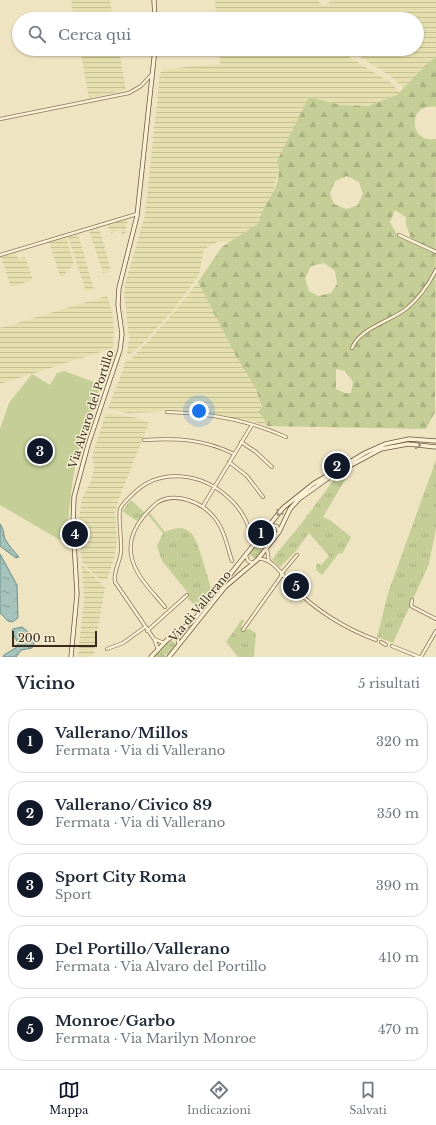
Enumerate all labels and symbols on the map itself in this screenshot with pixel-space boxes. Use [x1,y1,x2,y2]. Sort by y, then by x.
street label: Via Alvaro del Portillo [65,348,117,471]
your location [189,401,209,421]
pin: 3 [27,436,53,466]
one-way arrow [415,440,421,449]
pin: 2 [324,451,350,481]
one-way arrow [277,509,284,516]
pin: 1 [248,518,274,548]
pin: 4 [62,519,88,549]
street label: Via di Vallerano [166,568,234,645]
pin: 5 [283,571,309,601]
scale bar [12,629,97,648]

